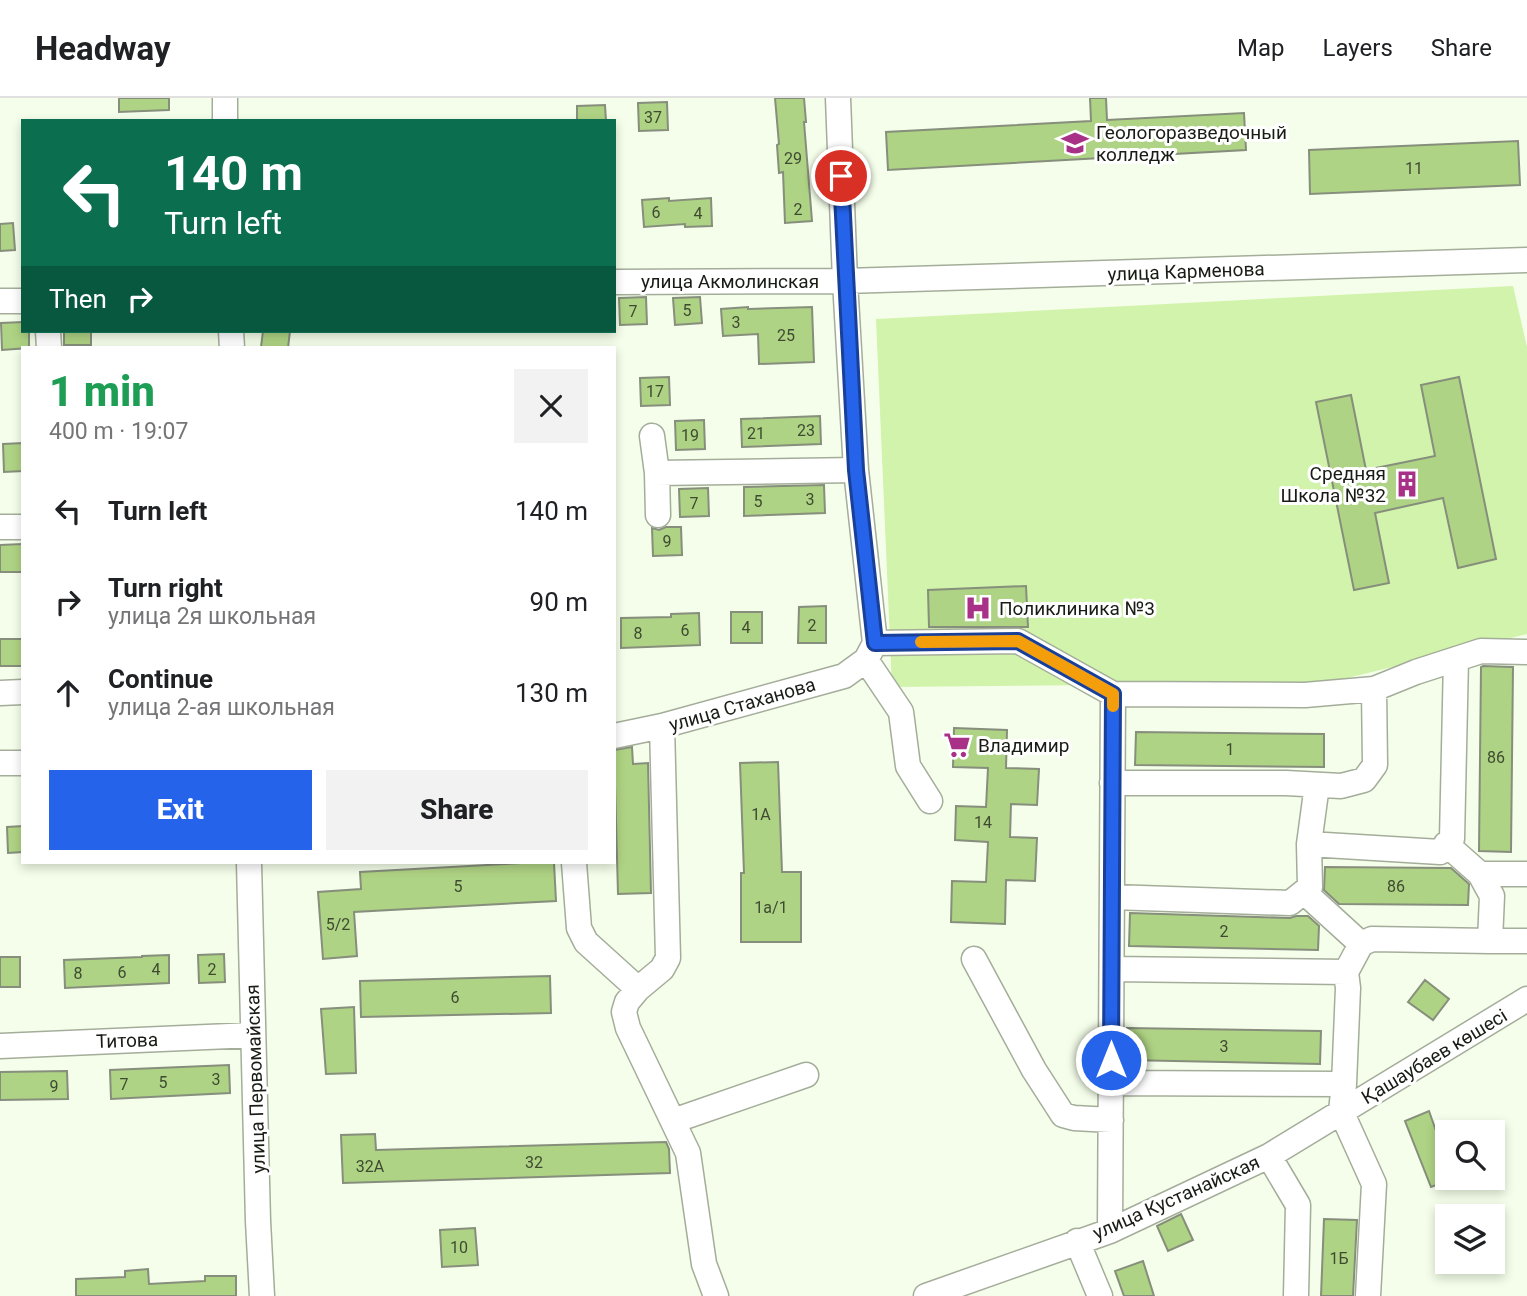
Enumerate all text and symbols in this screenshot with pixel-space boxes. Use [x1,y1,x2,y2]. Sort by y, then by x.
text: Headway [35,29,171,68]
text: Map [1237,34,1285,62]
text: Layers [1323,34,1393,62]
text: Share [1431,34,1492,62]
house number: 37 [644,108,662,127]
place label: Геологоразведочный колледж [1096,121,1287,166]
school or university icon: Геологоразведочный колледж [1060,128,1090,158]
text: 140 m [164,145,303,202]
pin [811,146,871,206]
icon: left [49,147,140,238]
house number: 29 [784,149,802,168]
icon: arrive [822,157,860,195]
house number: 11 [1405,159,1423,178]
house number: 2 [794,200,803,219]
house number: 6 [652,203,661,222]
text: Turn left [164,204,282,242]
house number: 4 [694,204,703,223]
street label: улица Карменова [1107,257,1265,286]
street label: улица Акмолинская [641,270,819,293]
icon: right [121,280,159,318]
text: Then [49,284,107,314]
house number: 5 [683,301,692,320]
house number: 7 [629,302,638,321]
house number: 3 [732,313,741,332]
house number: 25 [777,326,795,345]
text: 1 min [49,367,155,416]
button: close [514,369,588,443]
house number: 17 [646,382,664,401]
text: 400 m · 19:07 [49,418,188,445]
house number: 23 [797,421,815,440]
house number: 21 [747,424,765,443]
house number: 19 [681,426,699,445]
place label: Средняя Школа №32 [1280,462,1386,507]
building icon: Средняя Школа №32 [1392,469,1422,499]
house number: 3 [806,490,815,509]
icon: left [49,492,87,530]
house number: 5 [754,492,763,511]
house number: 7 [690,494,699,513]
text: Turn left [108,496,207,526]
text: 140 m [515,496,588,526]
house number: 9 [663,532,672,551]
text: Turn right [108,573,223,603]
icon: right [49,583,87,621]
text: 90 m [530,587,588,617]
hospital icon: Поликлиника №3 [963,593,993,623]
place label: Поликлиника №3 [999,597,1155,620]
text: улица 2я школьная [108,603,316,630]
house number: 2 [808,616,817,635]
house number: 4 [742,618,751,637]
house number: 6 [681,621,690,640]
house number: 8 [634,624,643,643]
text: Continue [108,664,213,694]
street label: улица Стаханова [666,673,818,736]
icon: ahead [49,674,87,712]
text: 130 m [515,678,588,708]
text: улица 2-ая школьная [108,694,335,721]
supermarket icon: Владимир [942,730,972,760]
place label: Владимир [978,734,1069,757]
house number: 1 [1226,740,1235,759]
house number: 86 [1487,748,1505,767]
button: Exit [49,770,312,850]
button: Share [326,770,588,850]
house number: 1А [751,805,771,824]
house number: 14 [974,813,992,832]
house number: 5 [454,877,463,896]
house number: 86 [1387,877,1405,896]
house number: 1а/1 [754,898,788,917]
house number: 5/2 [326,915,350,934]
house number: 2 [1220,922,1229,941]
house number: 4 [152,960,161,979]
house number: 2 [208,960,217,979]
house number: 6 [118,963,127,982]
house number: 8 [74,964,83,983]
street label: улица Первомайская [241,984,270,1174]
house number: 6 [451,988,460,1007]
street label: Қашаубаев көшесі [1357,1004,1511,1109]
position arrow [1074,1023,1148,1097]
street label: Титова [96,1028,158,1053]
house number: 3 [1220,1037,1229,1056]
house number: 3 [212,1070,221,1089]
house number: 5 [159,1073,168,1092]
house number: 7 [120,1075,129,1094]
house number: 9 [50,1077,59,1096]
map controls [1435,1120,1505,1274]
button: search [1435,1120,1505,1190]
street label: улица Кустанайская [1089,1150,1263,1245]
house number: 32 [525,1153,543,1172]
house number: 32А [356,1157,385,1176]
button: layers [1435,1204,1505,1274]
house number: 10 [450,1238,468,1257]
house number: 1Б [1329,1249,1349,1268]

